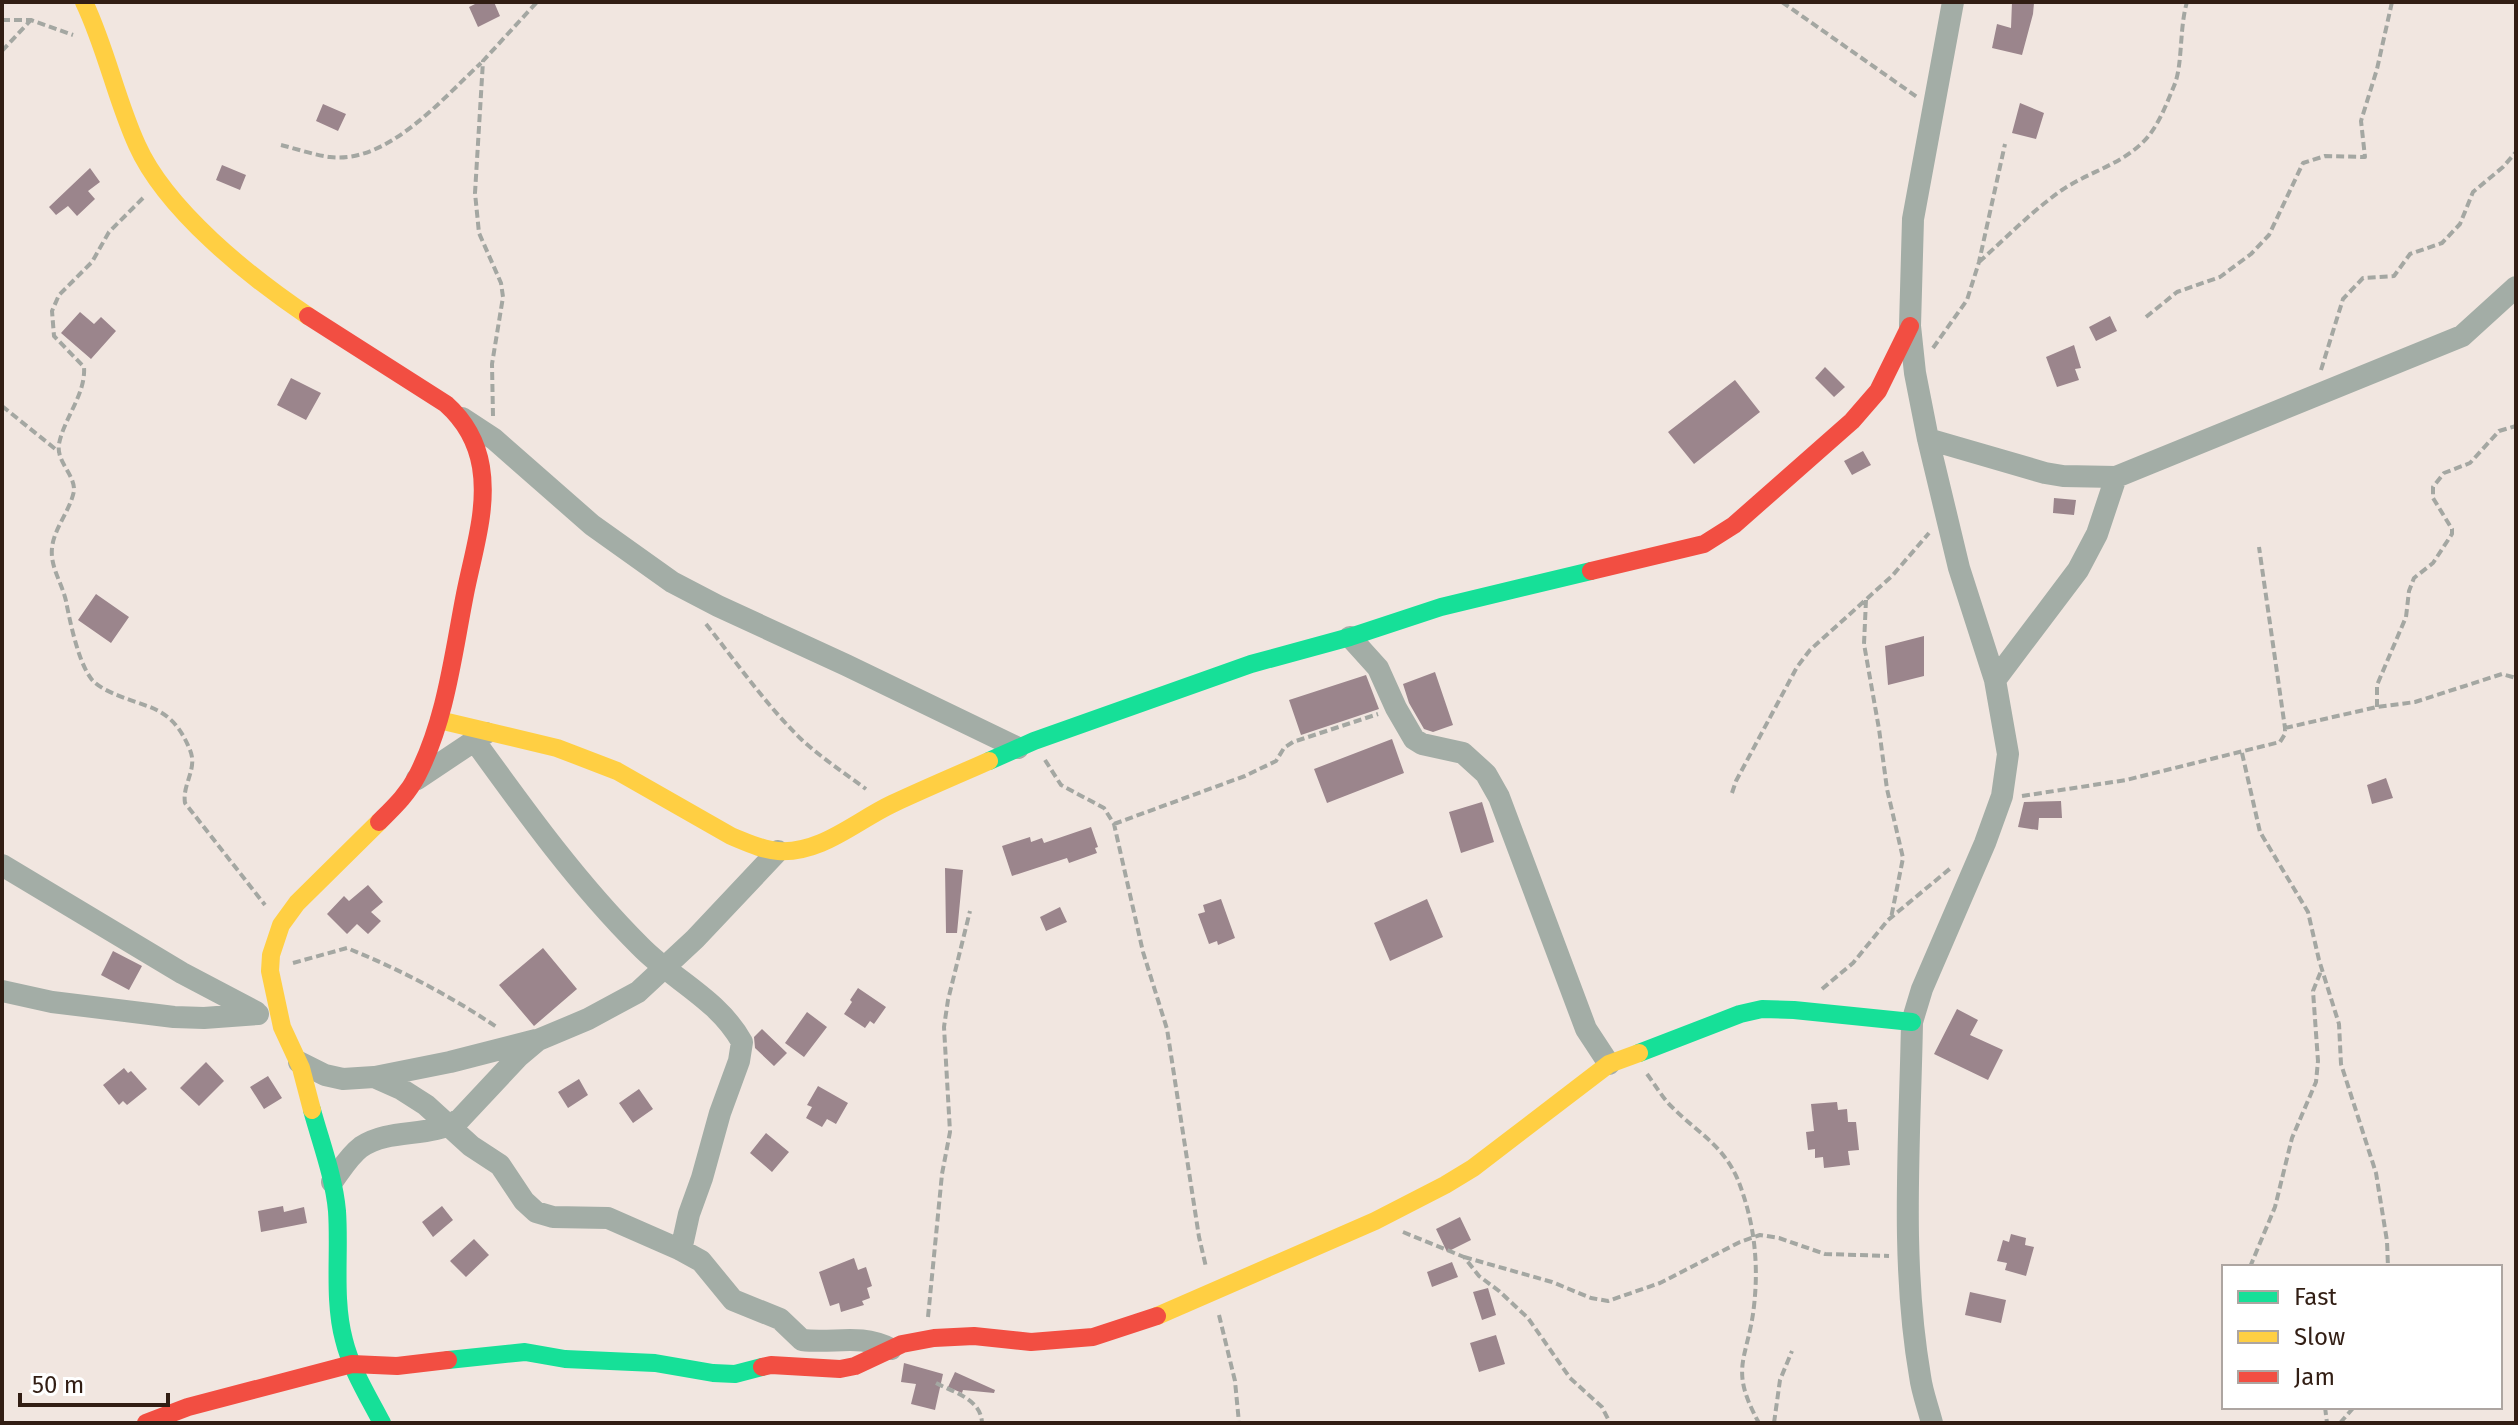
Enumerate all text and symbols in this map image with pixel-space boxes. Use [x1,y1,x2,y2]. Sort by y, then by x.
legend [2222,1265,2502,1409]
text: Fast [2294,1283,2337,1311]
text: Slow [2294,1323,2345,1351]
scale bar [20,1357,168,1407]
text: Jam [2294,1363,2335,1391]
text: 50 m [32,1371,84,1399]

